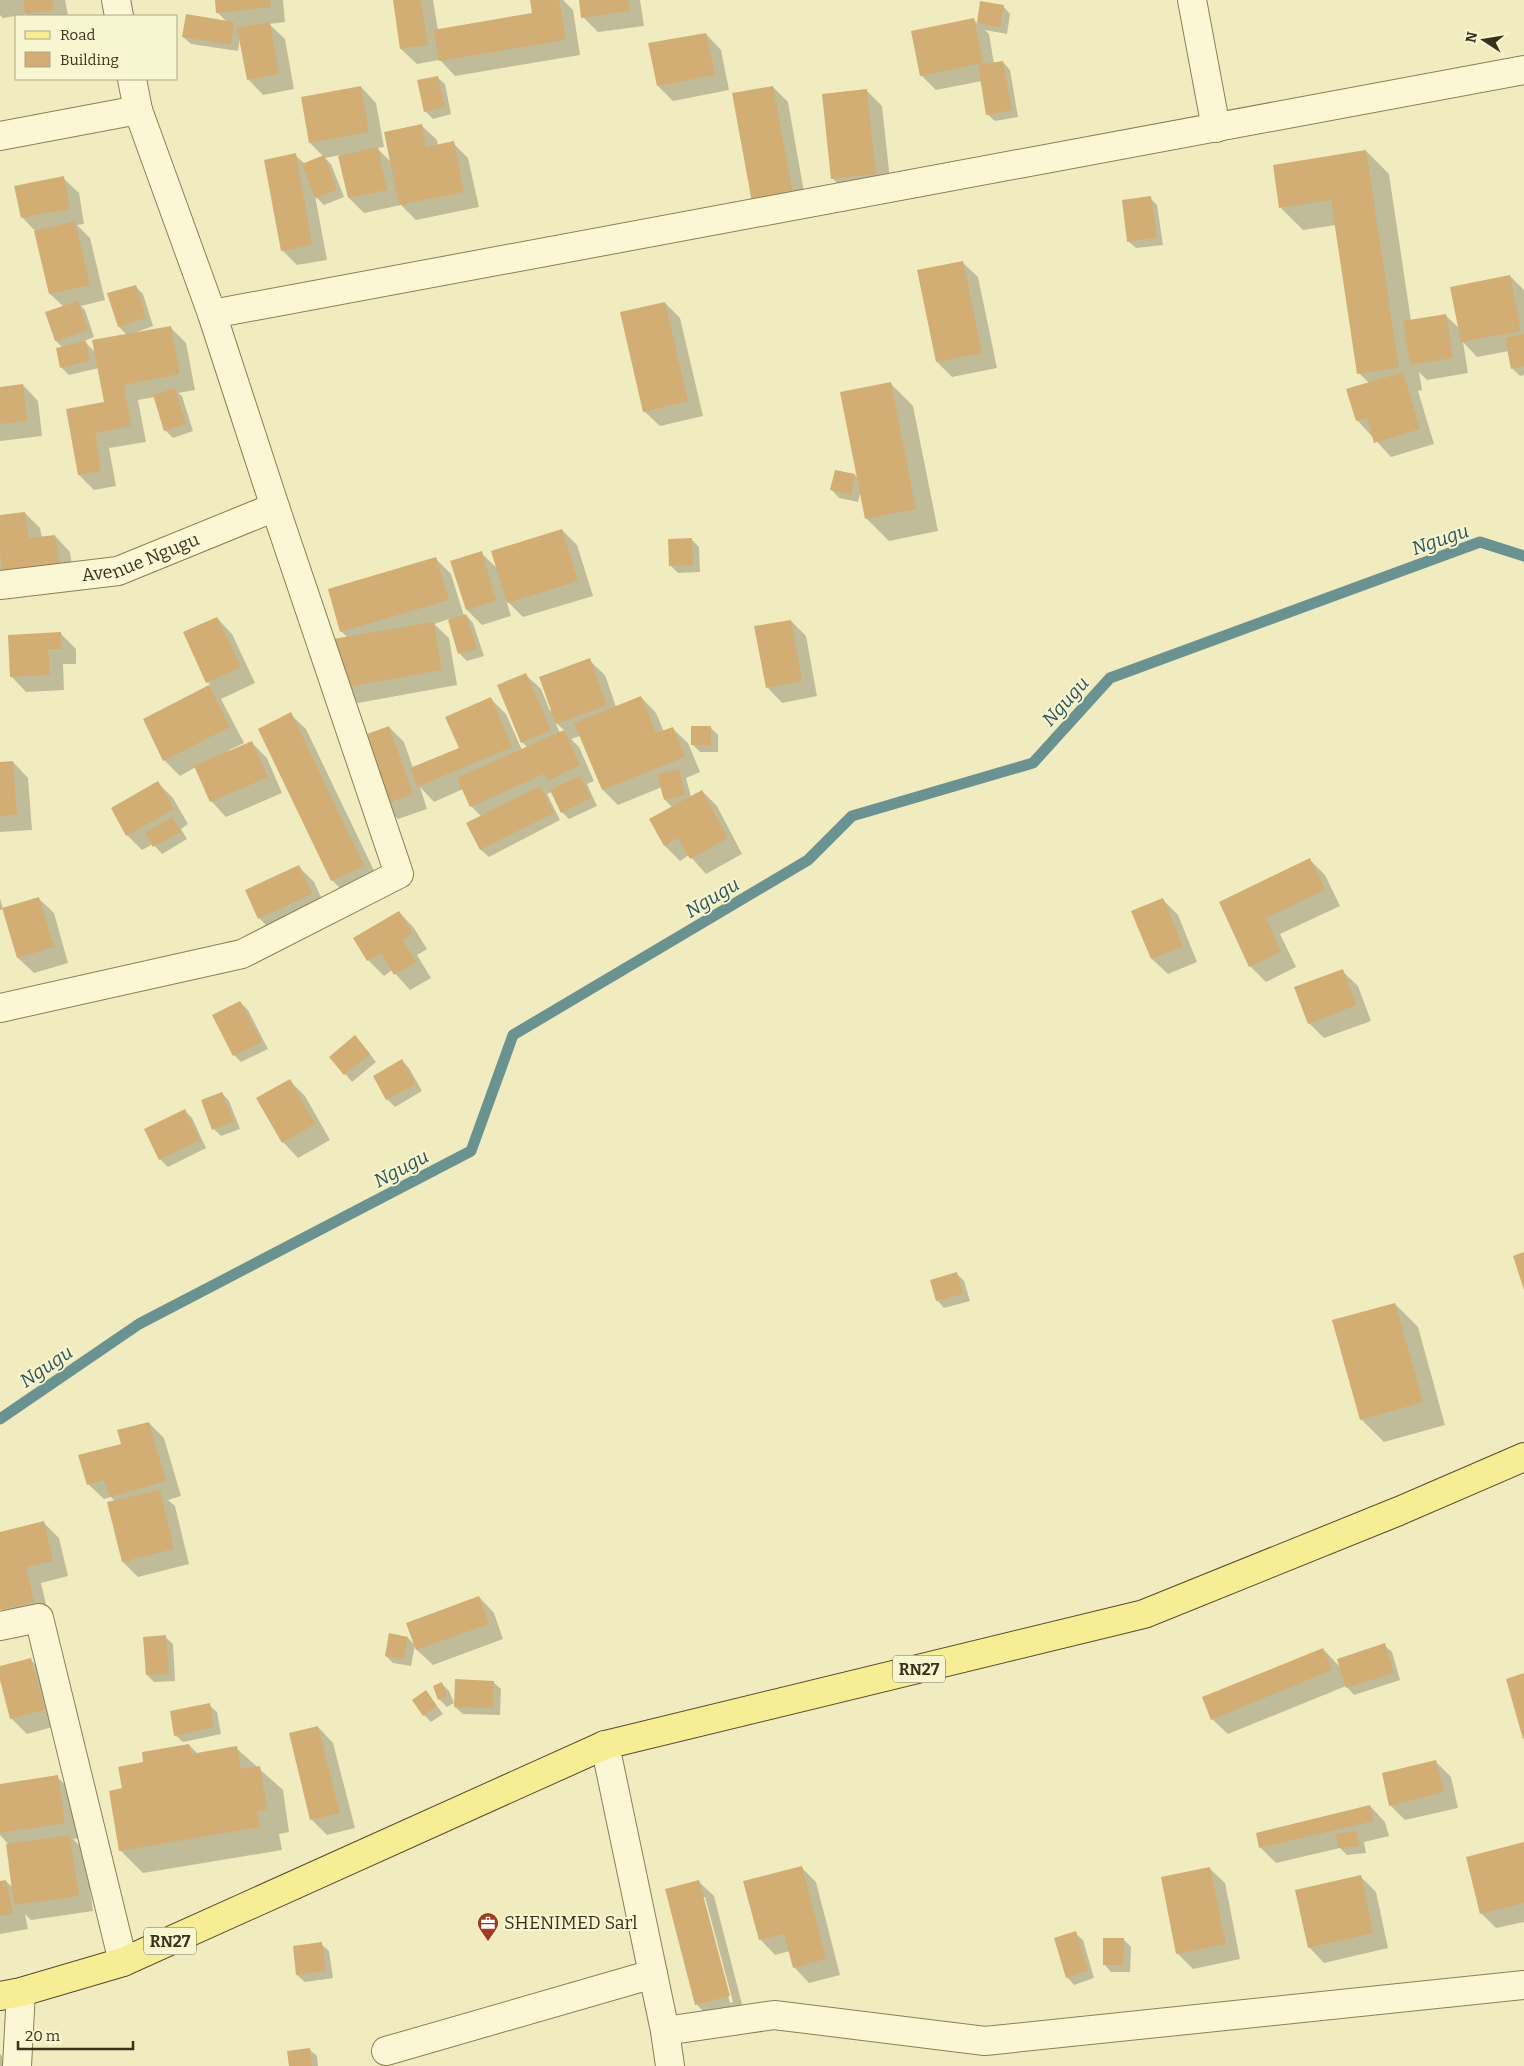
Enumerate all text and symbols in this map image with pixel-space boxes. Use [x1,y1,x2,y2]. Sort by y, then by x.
legend [15,15,178,80]
north arrow [1459,15,1509,65]
text: Road [60,26,95,44]
text: N [1462,30,1481,44]
text: Building [60,51,119,69]
water label: Ngugu [1409,519,1472,560]
street label: Avenue Ngugu [80,528,203,586]
water label: Ngugu [1037,672,1094,731]
water label: Ngugu [681,872,743,922]
water label: Ngugu [370,1144,433,1192]
water label: Ngugu [15,1340,77,1392]
road number: RN27 [893,1656,945,1682]
office icon: SHENIMED Sarl [476,1911,500,1942]
place label: SHENIMED Sarl [504,1912,637,1934]
road number: RN27 [144,1928,196,1954]
scale bar [18,2018,132,2050]
text: 20 m [25,2027,61,2045]

